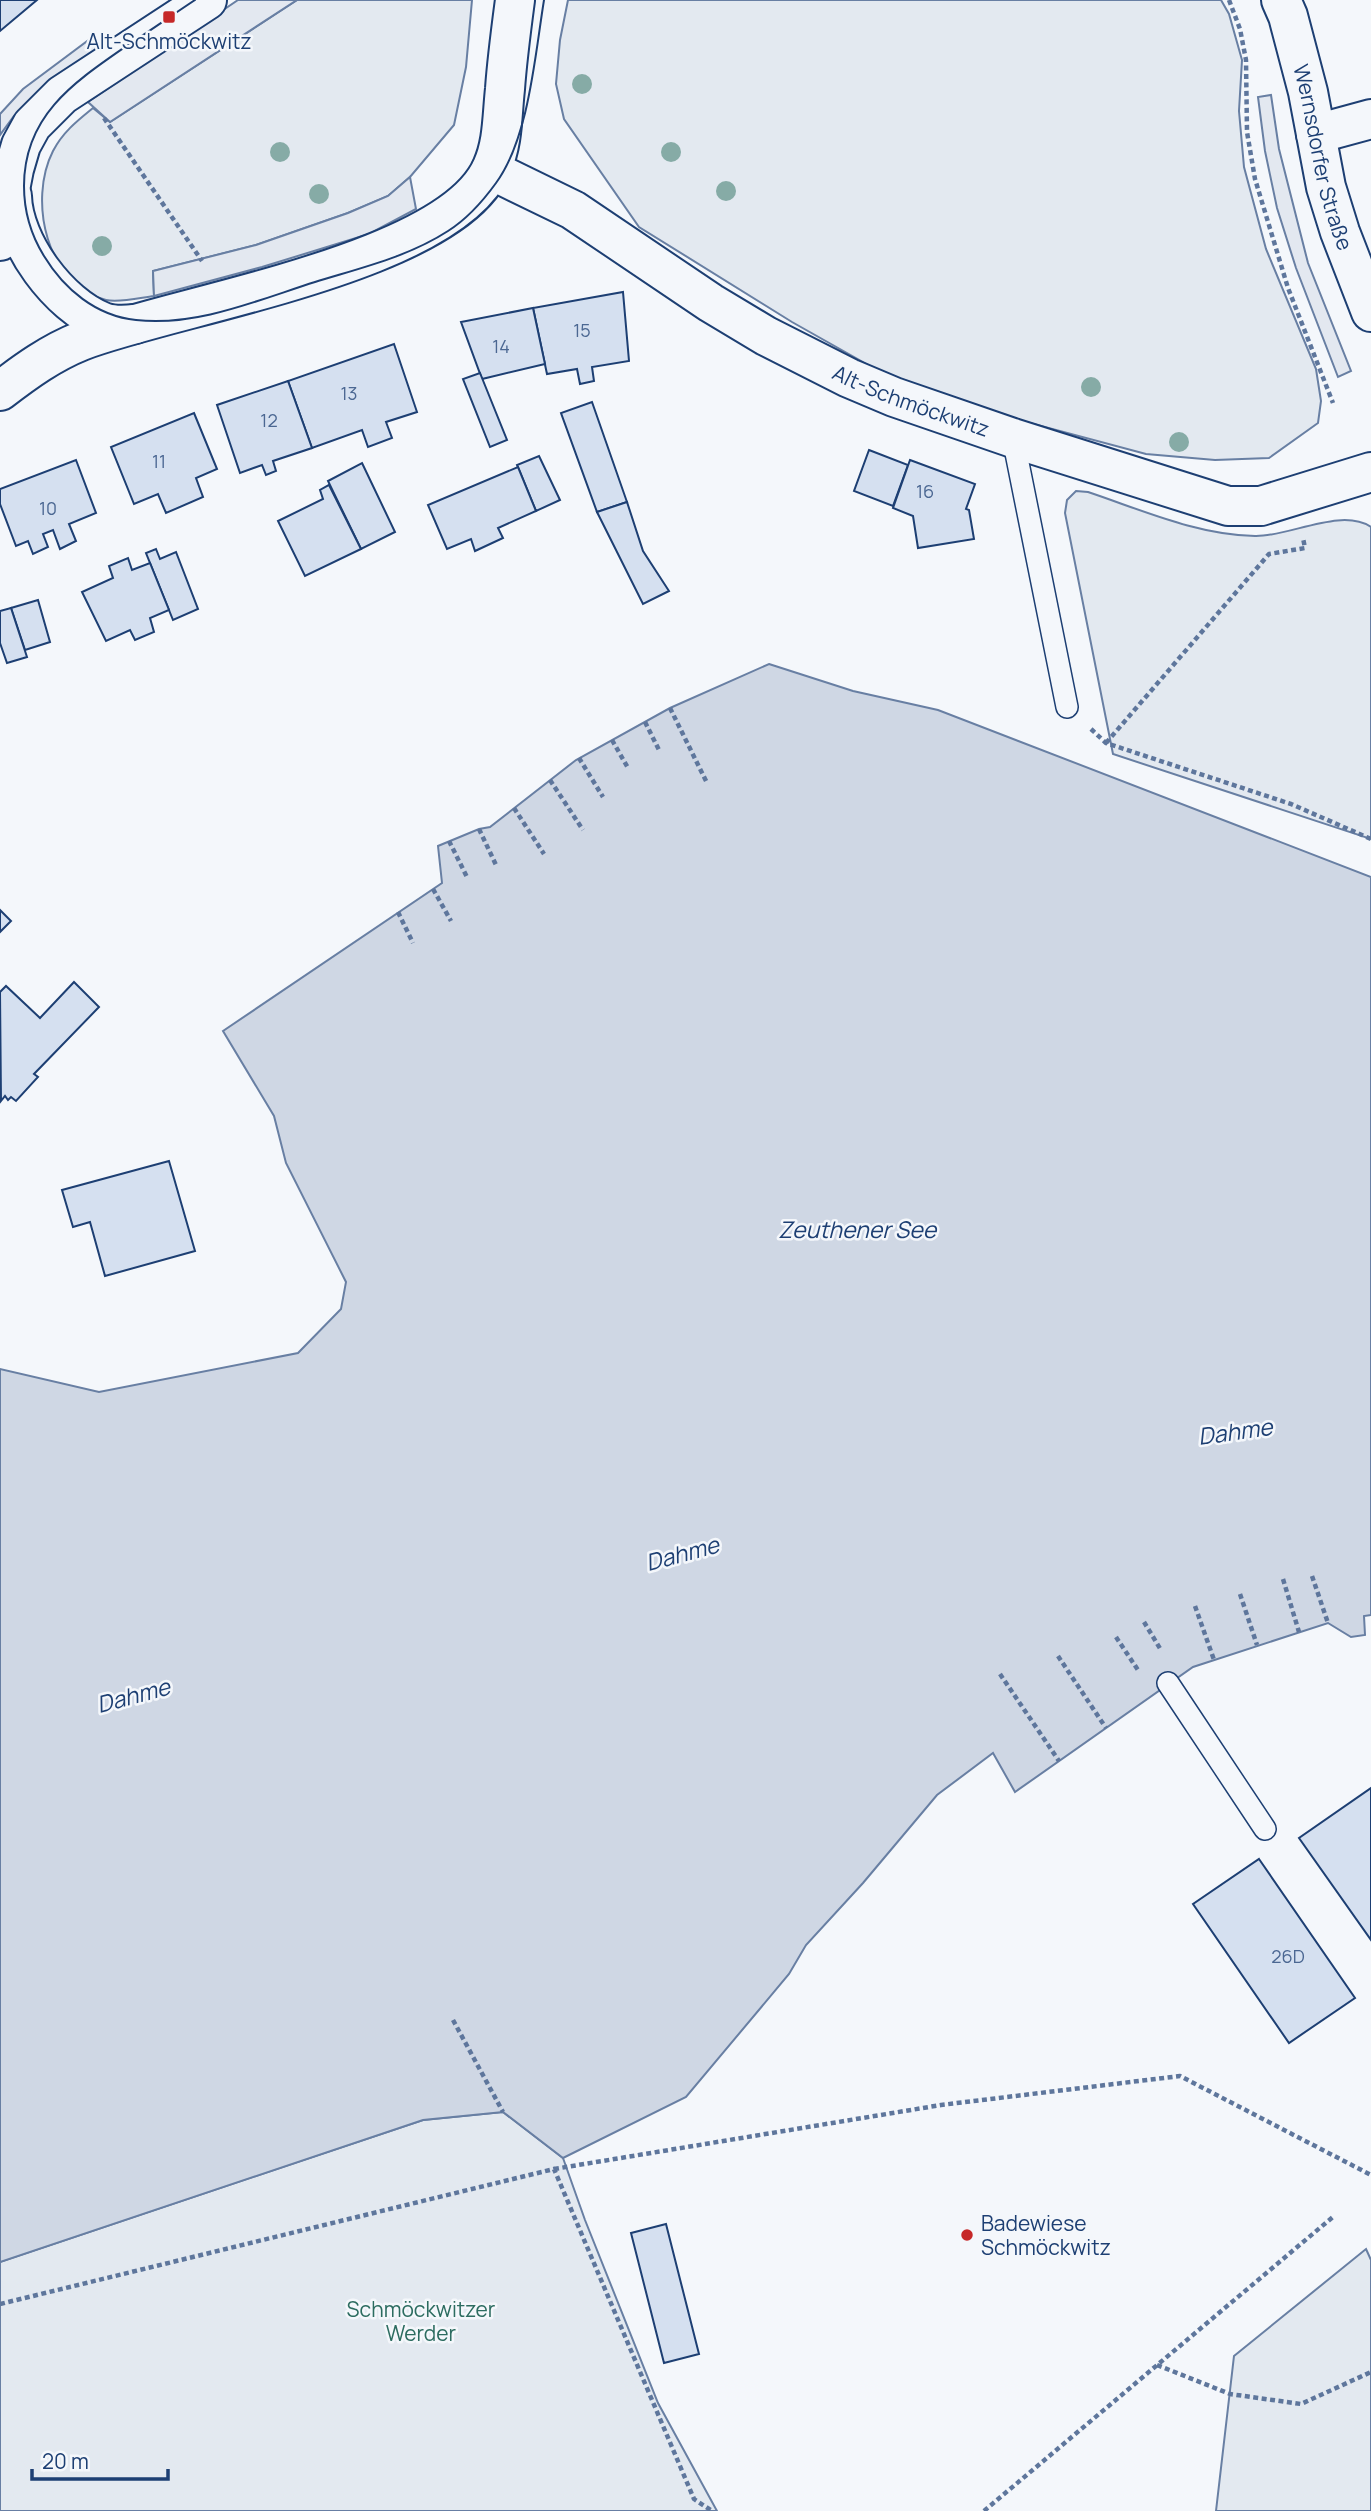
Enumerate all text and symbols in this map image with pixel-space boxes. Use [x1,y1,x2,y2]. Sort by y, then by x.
marker: Alt-Schmöckwitz [161,9,177,25]
place label: Alt-Schmöckwitz [86,27,252,55]
street label: Wernsdorfer Straße [1287,61,1360,254]
house number: 15 [573,318,591,342]
house number: 14 [492,334,510,358]
street label: Alt-Schmöckwitz [828,358,993,443]
house number: 13 [341,381,357,405]
house number: 12 [260,408,278,432]
house number: 11 [152,449,166,473]
house number: 16 [916,479,934,503]
house number: 10 [39,496,57,520]
water label: Zeuthener See [778,1213,938,1245]
water label: Dahme [1196,1410,1276,1452]
water label: Dahme [642,1527,724,1578]
water label: Dahme [93,1669,175,1720]
house number: 26D [1271,1944,1305,1968]
place label: Badewiese Schmöckwitz [981,2209,1111,2261]
marker: Badewiese Schmöckwitz [959,2227,975,2243]
park label: Schmöckwitzer Werder [347,2295,496,2347]
scale bar [32,2438,168,2482]
text: 20 m [42,2447,89,2475]

